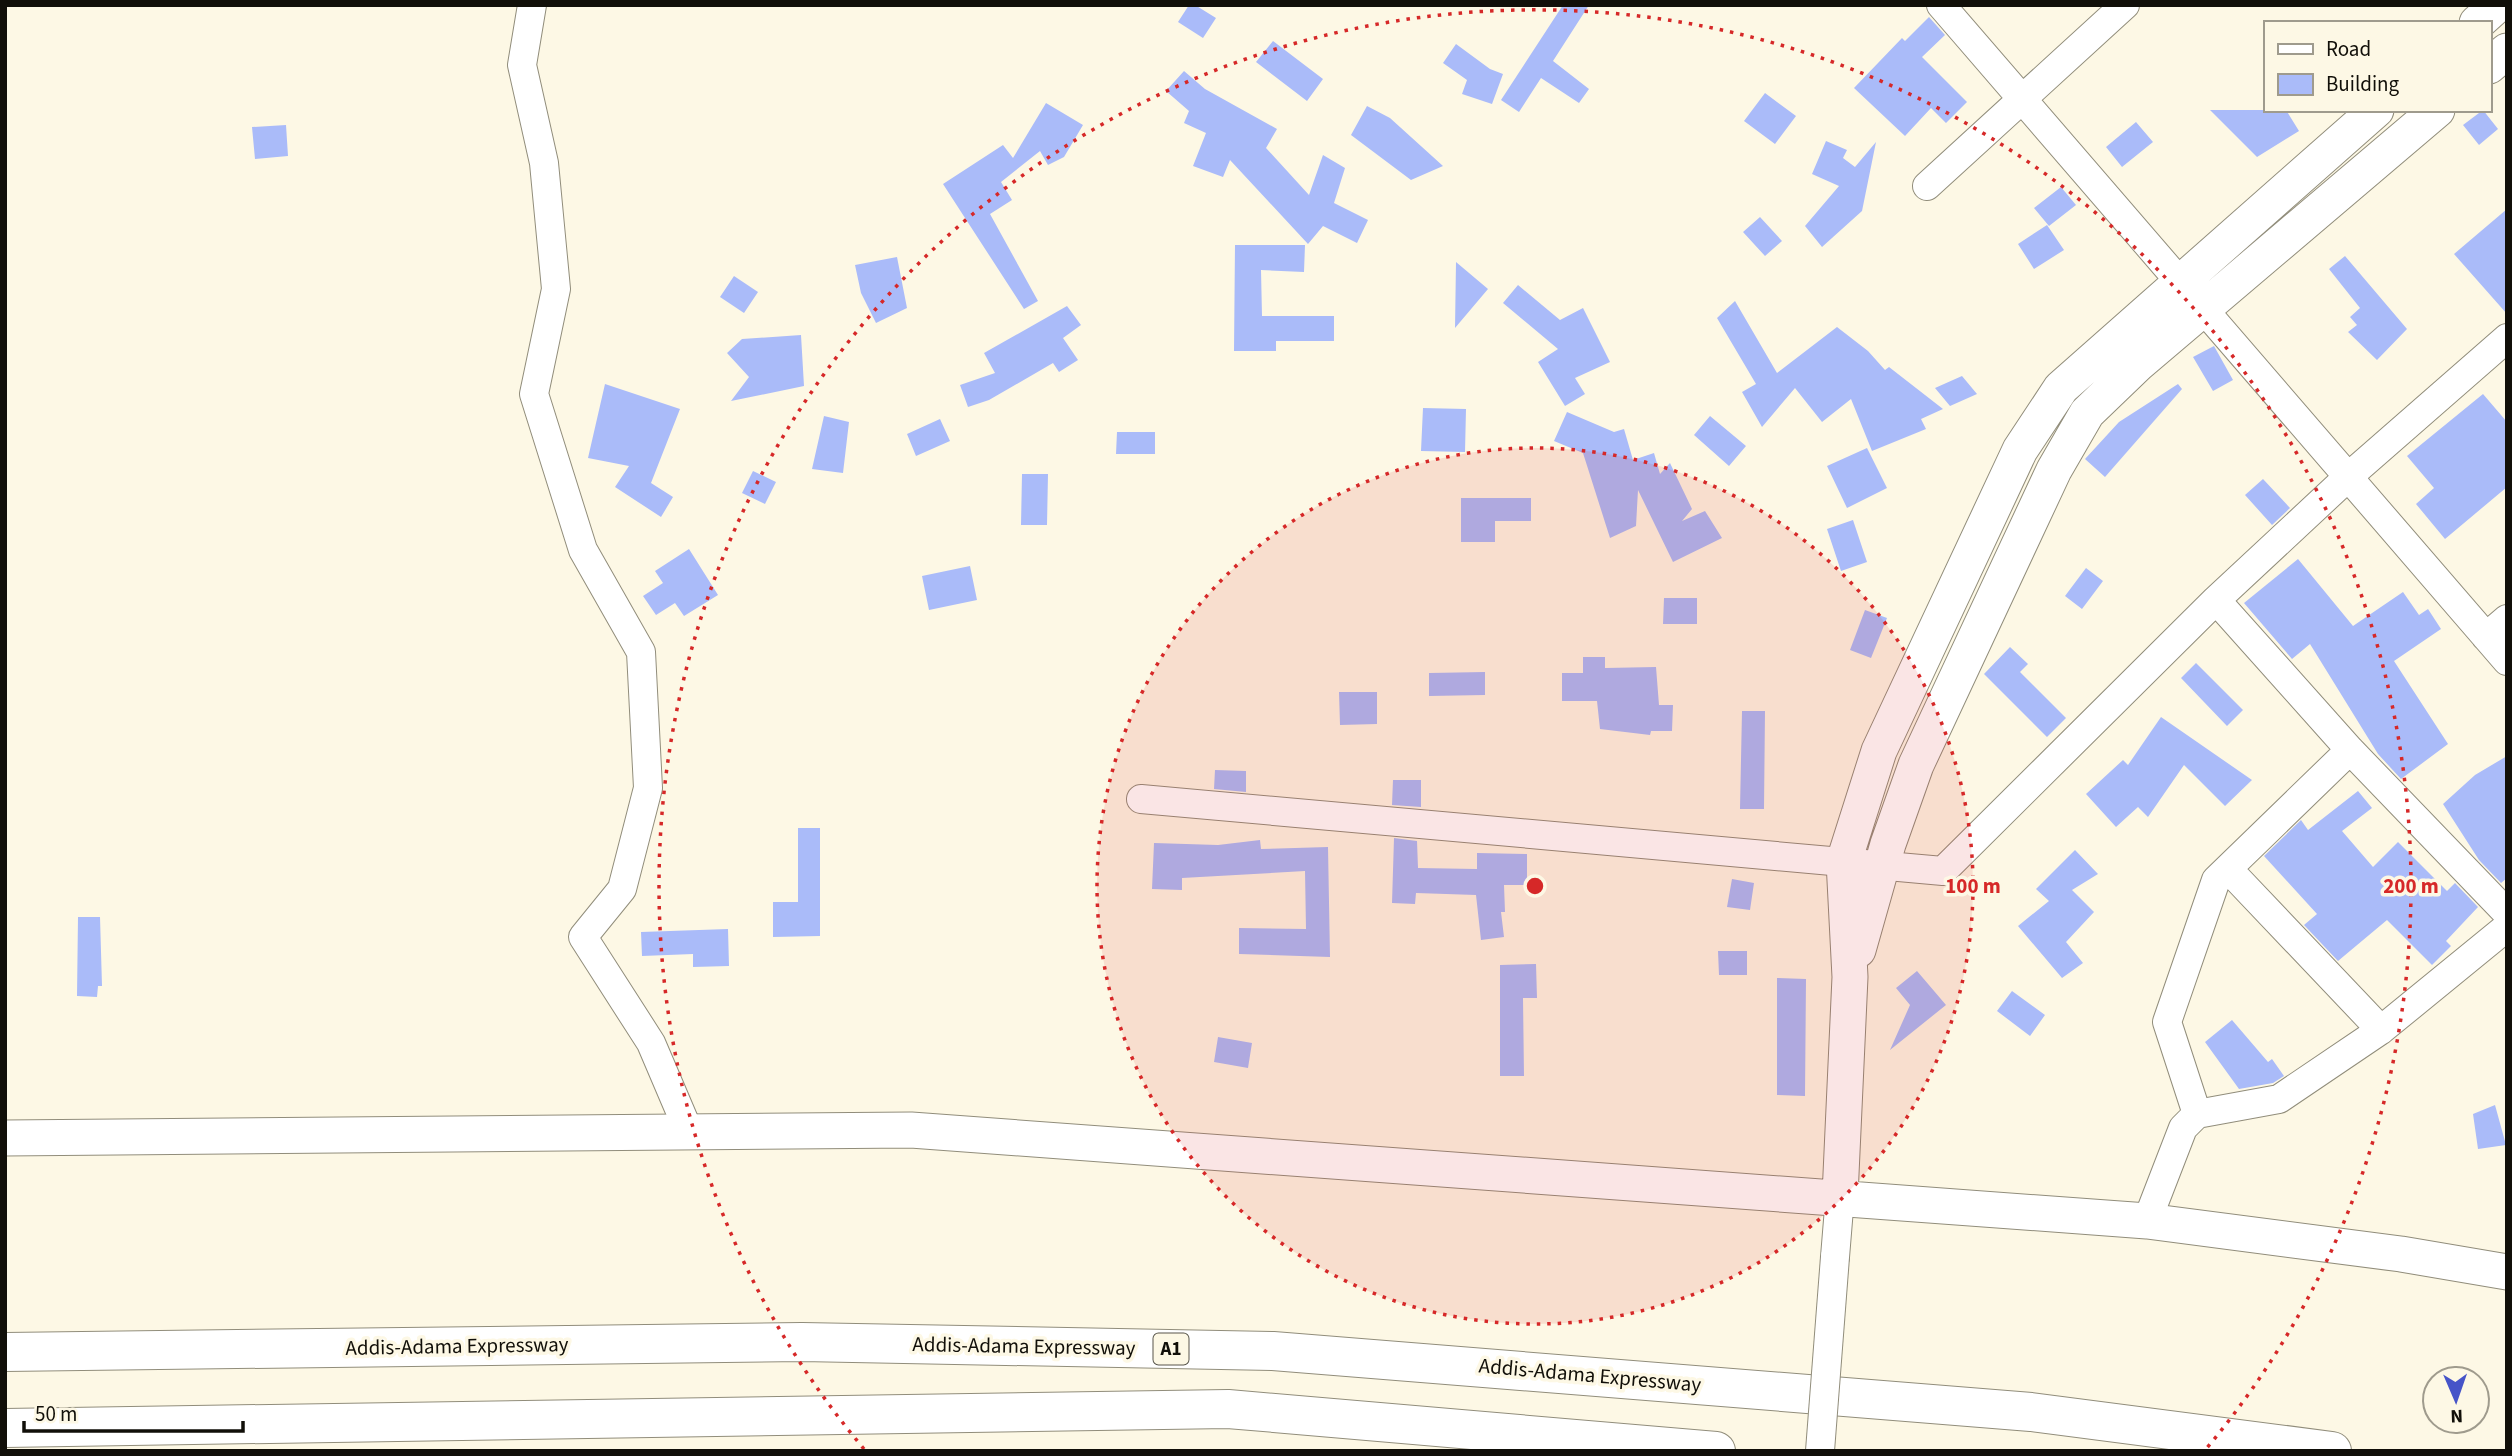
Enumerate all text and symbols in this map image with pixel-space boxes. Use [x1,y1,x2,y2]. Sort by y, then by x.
legend [2264,21,2491,112]
text: Road [2326,34,2371,64]
text: Building [2326,69,2400,99]
text: 100 m [1945,871,2001,901]
text: 200 m [2383,871,2439,901]
centre of rings [1523,874,1547,898]
street label: Addis-Adama Expressway [345,1329,569,1363]
street label: Addis-Adama Expressway [912,1329,1136,1363]
road number: A1 [1154,1334,1188,1364]
street label: Addis-Adama Expressway [1478,1350,1703,1400]
north arrow [2421,1365,2491,1435]
scale bar [24,1390,243,1434]
text: 50 m [35,1399,77,1429]
text: N [2450,1402,2463,1429]

